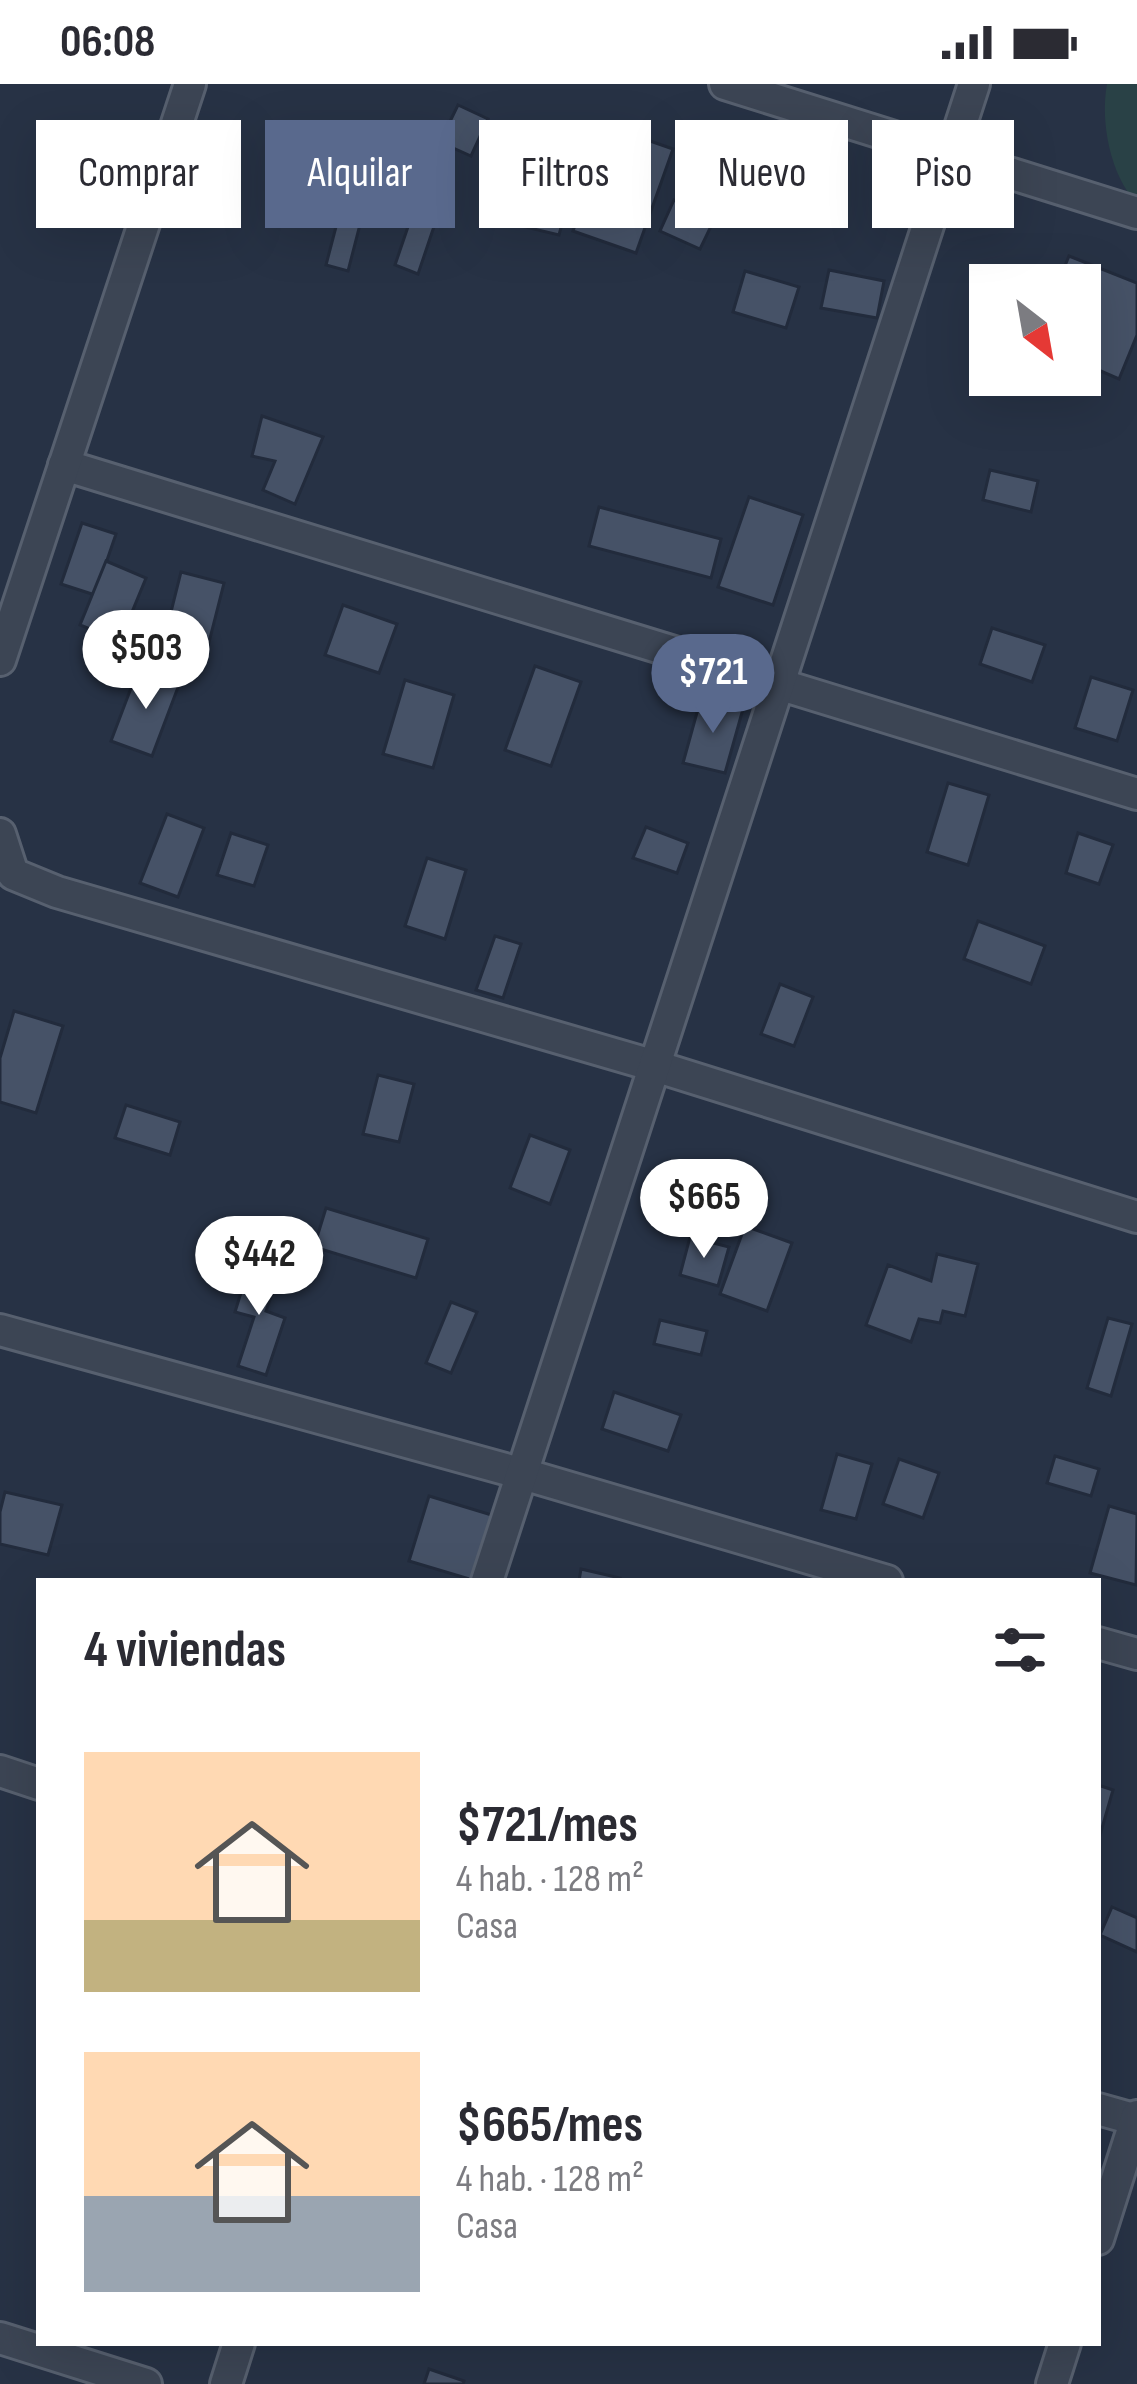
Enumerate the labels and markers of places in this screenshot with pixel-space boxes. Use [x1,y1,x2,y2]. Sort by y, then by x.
pin: $503 [75,610,217,712]
pin: $721 [642,634,784,736]
pin: $665 [633,1159,775,1261]
pin: $442 [188,1216,330,1318]

